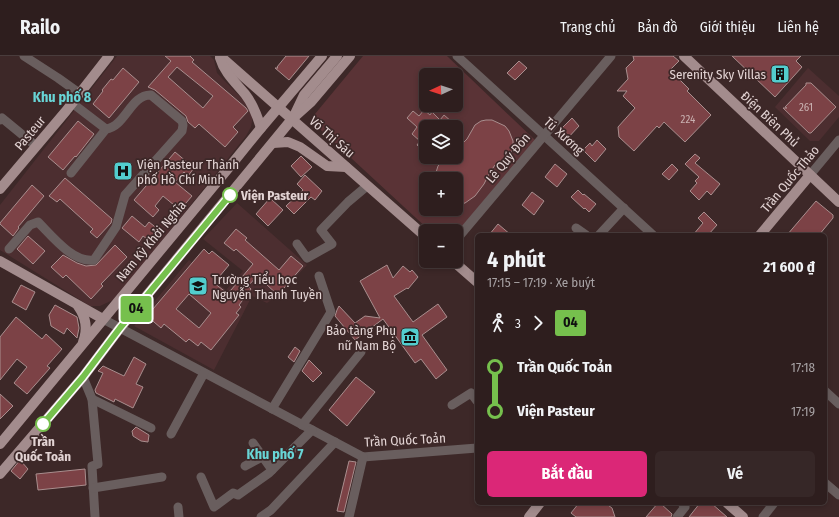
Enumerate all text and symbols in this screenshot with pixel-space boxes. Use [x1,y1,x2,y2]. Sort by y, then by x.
text: Railo [20,16,60,39]
text: Trang chủ [560,19,616,36]
text: Bản đồ [638,19,678,36]
text: Giới thiệu [700,19,755,36]
text: Liên hệ [777,19,819,36]
building icon: Serenity Sky Villas [769,63,791,85]
place label: Serenity Sky Villas [669,67,766,82]
north arrow [419,68,463,112]
map controls [419,68,463,268]
district label: Khu phố 8 [33,88,92,106]
street label: Điện Biên Phủ [738,88,802,150]
house number: 261 [799,101,813,114]
street label: Pasteur [11,113,49,153]
street label: Võ Thị Sáu [306,113,358,161]
house number: 224 [681,113,696,126]
street label: Tú Xương [541,114,588,158]
button: layers [419,120,463,164]
street label: Lê Quý Đôn [483,130,533,186]
street label: Trần Quốc Thảo [758,142,822,215]
place label: Viện Pasteur Thành phố Hồ Chí Minh [137,157,239,187]
hospital icon: Viện Pasteur Thành phố Hồ Chí Minh [112,160,134,182]
button: + [419,172,463,216]
marker: Viện Pasteur [222,187,238,203]
place label: Viện Pasteur [240,188,309,203]
street label: Nam Kỳ Khởi Nghĩa [113,198,189,284]
button: − [419,224,463,268]
text: 4 phút [487,246,546,273]
text: 21 600 ₫ [763,258,815,276]
place label: Trường Tiểu học Nguyễn Thanh Tuyền [212,271,322,302]
school or university icon: Trường Tiểu học Nguyễn Thanh Tuyền [187,275,209,297]
text: 17:15 – 17:19 · Xe buýt [487,275,595,290]
line badge: 04 [118,296,154,322]
text: 04 [129,300,143,317]
icon: walk [487,312,509,334]
icon: forward [527,312,549,334]
text: 04 [563,314,578,331]
text: 3 [515,316,521,331]
place label: Bảo tàng Phụ nữ Nam Bộ [326,323,396,353]
museum icon: Bảo tàng Phụ nữ Nam Bộ [399,326,421,348]
text: Trần Quốc Toản [517,358,612,376]
text: 17:18 [791,360,815,375]
text: Viện Pasteur [517,402,595,420]
text: 17:19 [791,404,815,419]
marker: Trần Quốc Toản [35,416,51,432]
street label: Trần Quốc Toản [364,430,446,450]
place label: Trần Quốc Toản [15,433,71,464]
district label: Khu phố 7 [247,445,303,463]
button: Bắt đầu [487,451,647,497]
button: Vé [655,451,815,497]

